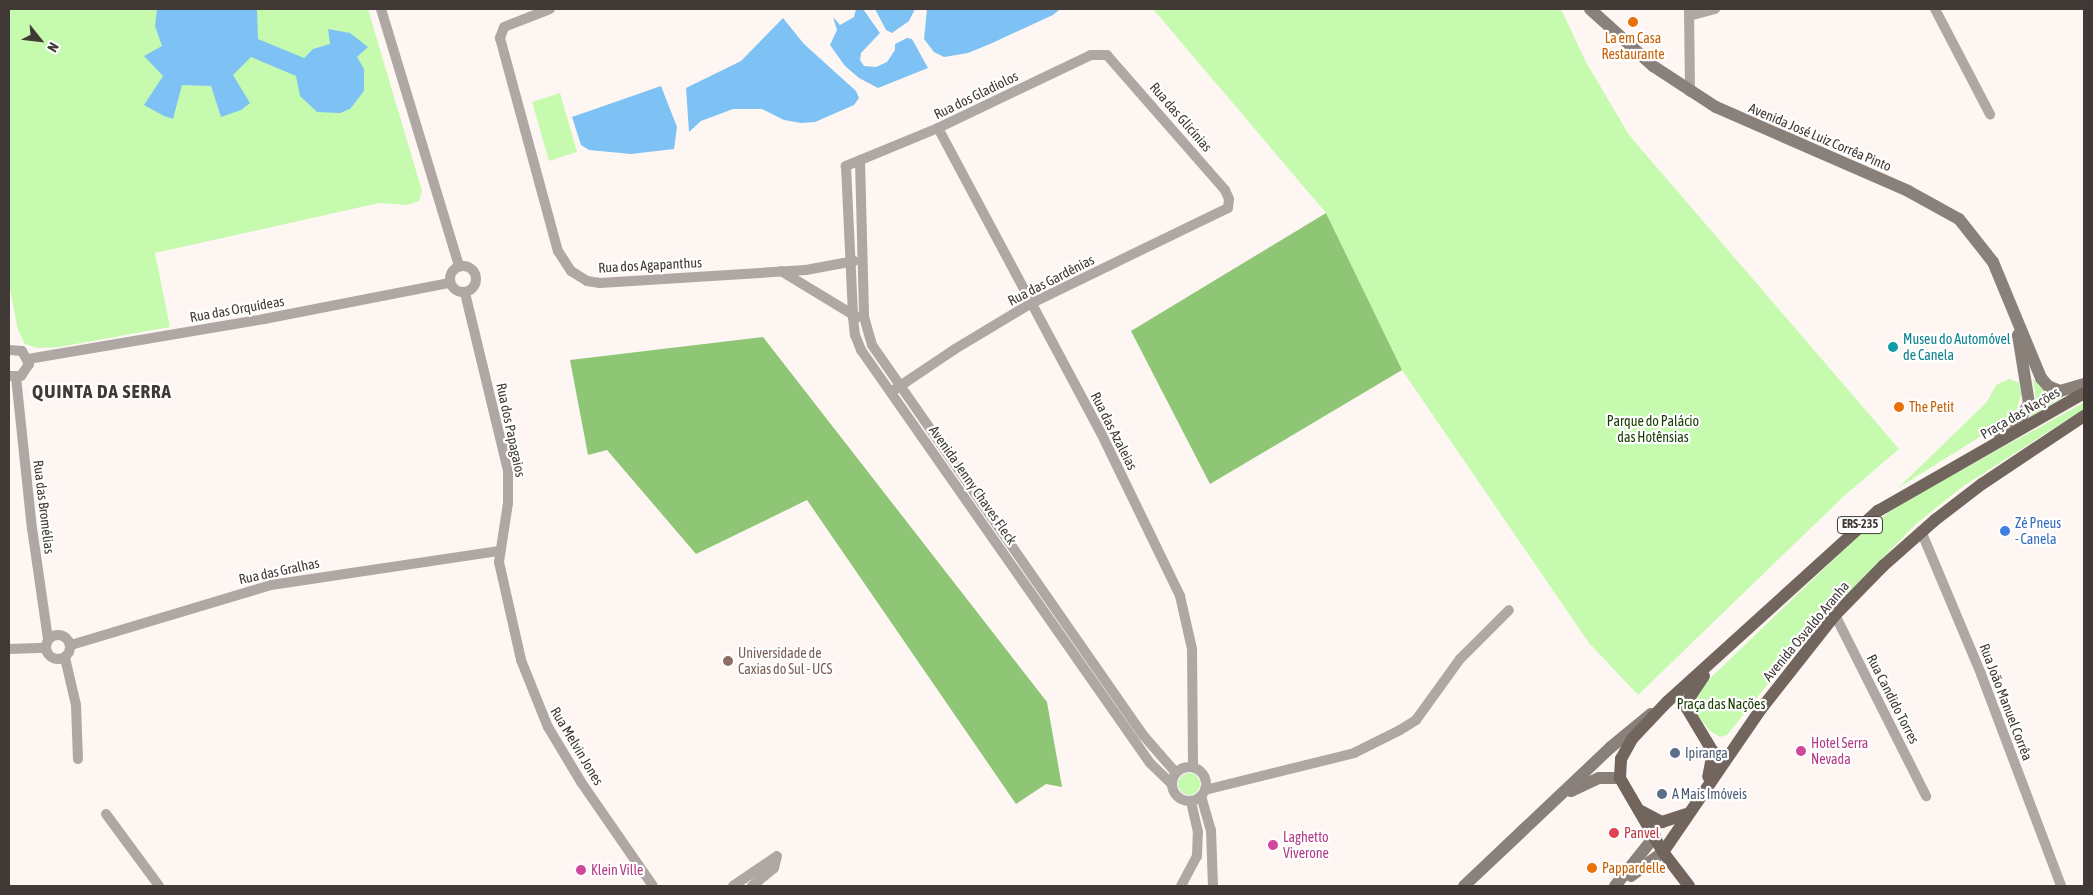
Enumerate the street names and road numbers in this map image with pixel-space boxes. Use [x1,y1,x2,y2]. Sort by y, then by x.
street label: Rua dos Gladiolos [931,67,1021,123]
street label: Rua das Glicínias [1146,79,1216,155]
street label: Avenida José Luiz Corrêa Pinto [1746,99,1894,175]
street label: Rua das Gardênias [1005,251,1097,309]
street label: Rua dos Agapanthus [598,254,702,276]
street label: Rua das Orquídeas [188,292,286,326]
street label: Rua dos Papagaios [493,382,529,478]
street label: Praça das Nações [1977,384,2063,442]
street label: Rua das Azaleias [1087,389,1141,473]
street label: Avenida Jenny Chaves Fleck [926,422,1020,548]
street label: Rua das Bromélias [30,459,58,555]
road number: ERS-235 [1836,516,1884,534]
street label: Rua das Gralhas [237,554,321,588]
street label: Avenida Osvaldo Aranha [1759,578,1853,684]
street label: Rua João Manuel Corrêa [1976,641,2036,763]
street label: Rua Candido Torres [1863,651,1923,747]
street label: Rua Melvin Jones [547,704,607,788]

